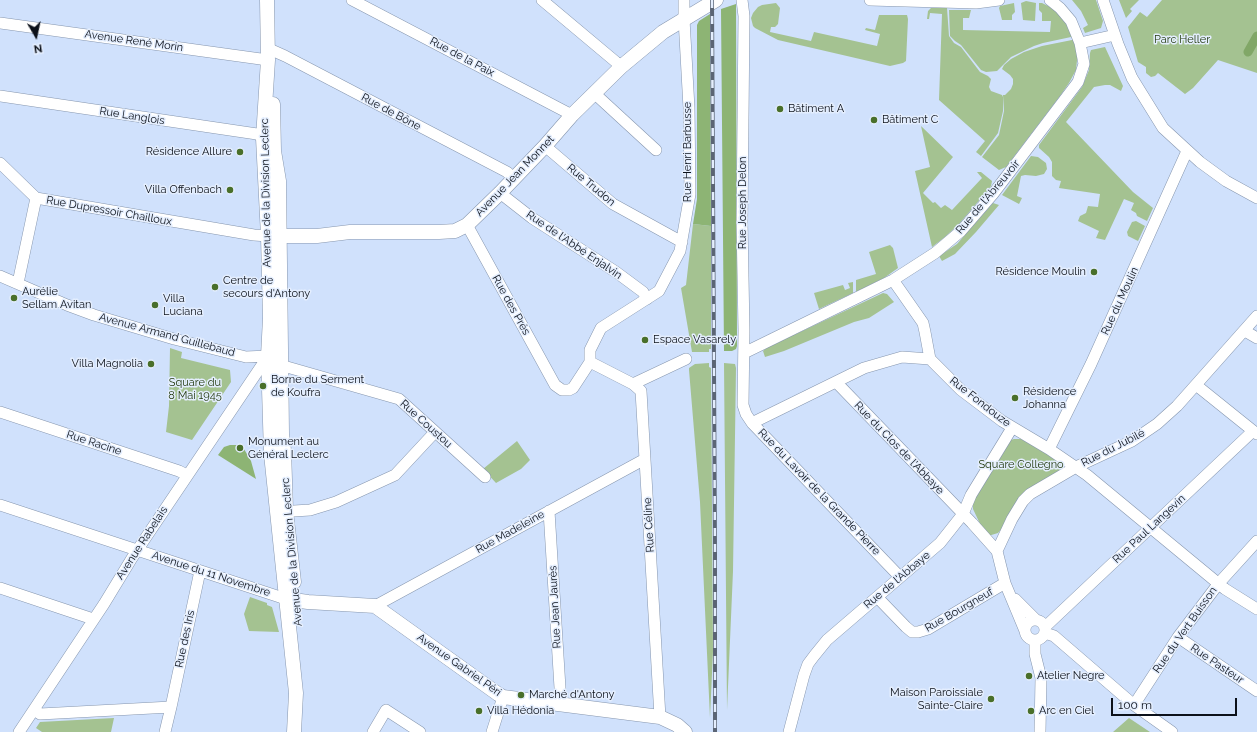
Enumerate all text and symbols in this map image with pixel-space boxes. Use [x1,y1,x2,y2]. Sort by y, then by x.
north arrow [16,16,56,56]
street label: Avenue René Morin [84,28,184,54]
park label: Parc Heller [1154,33,1210,47]
street label: Rue de la Paix [427,34,497,80]
text: N [33,41,43,55]
street label: Rue de Bône [359,91,423,133]
street label: Rue Henri Barbusse [681,102,695,202]
place label: Bâtiment A [788,102,844,116]
street label: Rue Langlois [98,104,166,128]
marker: Bâtiment A [775,104,785,114]
place label: Bâtiment C [882,113,938,127]
marker: Bâtiment C [869,115,879,125]
street label: Avenue de la Division Leclerc [258,118,274,268]
street label: Avenue Jean Monnet [473,133,557,219]
place label: Résidence Allure [146,145,232,159]
marker: Résidence Allure [235,147,245,157]
street label: Rue Joseph Delon [736,157,750,249]
street label: Rue de l'Abreuvoir [953,157,1023,237]
street label: Rue Trudon [564,161,618,209]
place label: Villa Offenbach [145,183,222,197]
marker: Villa Offenbach [225,185,235,195]
street label: Rue Dupressoir Chailloux [45,193,173,229]
street label: Rue de l'Abbé Enjalvin [524,208,624,282]
place label: Résidence Moulin [995,265,1086,279]
street label: Rue du Moulin [1098,265,1142,337]
marker: Résidence Moulin [1089,267,1099,277]
street label: Rue des Prés [489,273,533,337]
place label: Centre de secours d'Antony [223,274,310,300]
marker: Centre de secours d'Antony [210,282,220,292]
place label: Aurélie Sellam Avitan [22,285,91,311]
place label: Villa Luciana [163,292,203,318]
marker: Aurélie Sellam Avitan [9,293,19,303]
marker: Villa Luciana [150,300,160,310]
street label: Avenue Armand Guillebaud [98,310,236,360]
place label: Espace Vasarely [653,333,736,347]
marker: Espace Vasarely [640,335,650,345]
place label: Villa Magnolia [72,357,143,371]
marker: Villa Magnolia [146,359,156,369]
place label: Borne du Serment de Koufra [271,373,364,399]
street label: Rue Fondouze [947,374,1013,430]
park label: Square du 8 Mai 1945 [168,376,222,402]
marker: Borne du Serment de Koufra [258,381,268,391]
place label: Résidence Johanna [1023,385,1076,411]
marker: Résidence Johanna [1010,393,1020,403]
street label: Rue Coustou [397,397,455,451]
street label: Rue du Clos de l'Abbaye [851,399,947,497]
street label: Rue du Lavoir de la Grande Pierre [755,426,883,558]
street label: Rue du Jubilé [1079,426,1147,470]
street label: Rue Racine [65,428,123,458]
place label: Monument au Général Leclerc [248,435,329,461]
marker: Monument au Général Leclerc [235,443,245,453]
park label: Square Collegno [978,458,1064,472]
street label: Avenue de la Division Leclerc [279,477,305,627]
street label: Rue Paul Langevin [1110,492,1188,566]
street label: Rue Céline [641,497,657,553]
street label: Avenue Rabelais [113,504,171,582]
street label: Rue Madeleine [473,508,547,556]
street label: Rue de l'Abbaye [861,548,933,612]
street label: Avenue du 11 Novembre [150,549,272,599]
street label: Rue Jean Jaurès [546,565,564,649]
street label: Rue du Vert Buisson [1150,584,1220,676]
street label: Rue Bourgneuf [922,585,996,635]
street label: Rue des Iris [172,609,198,669]
street label: Avenue Gabriel Péri [414,631,504,699]
street label: Rue Pasteur [1188,641,1246,687]
place label: Atelier Negre [1037,669,1105,683]
marker: Atelier Negre [1024,671,1034,681]
place label: Maison Paroissiale Sainte-Claire [890,686,983,712]
place label: Marché d'Antony [529,688,614,702]
marker: Marché d'Antony [516,690,526,700]
scale bar [1113,690,1239,716]
marker: Maison Paroissiale Sainte-Claire [986,694,996,704]
text: 100 m [1118,698,1152,712]
place label: Villa Hédonia [487,704,554,718]
place label: Arc en Ciel [1039,704,1094,718]
marker: Villa Hédonia [474,706,484,716]
marker: Arc en Ciel [1026,706,1036,716]

